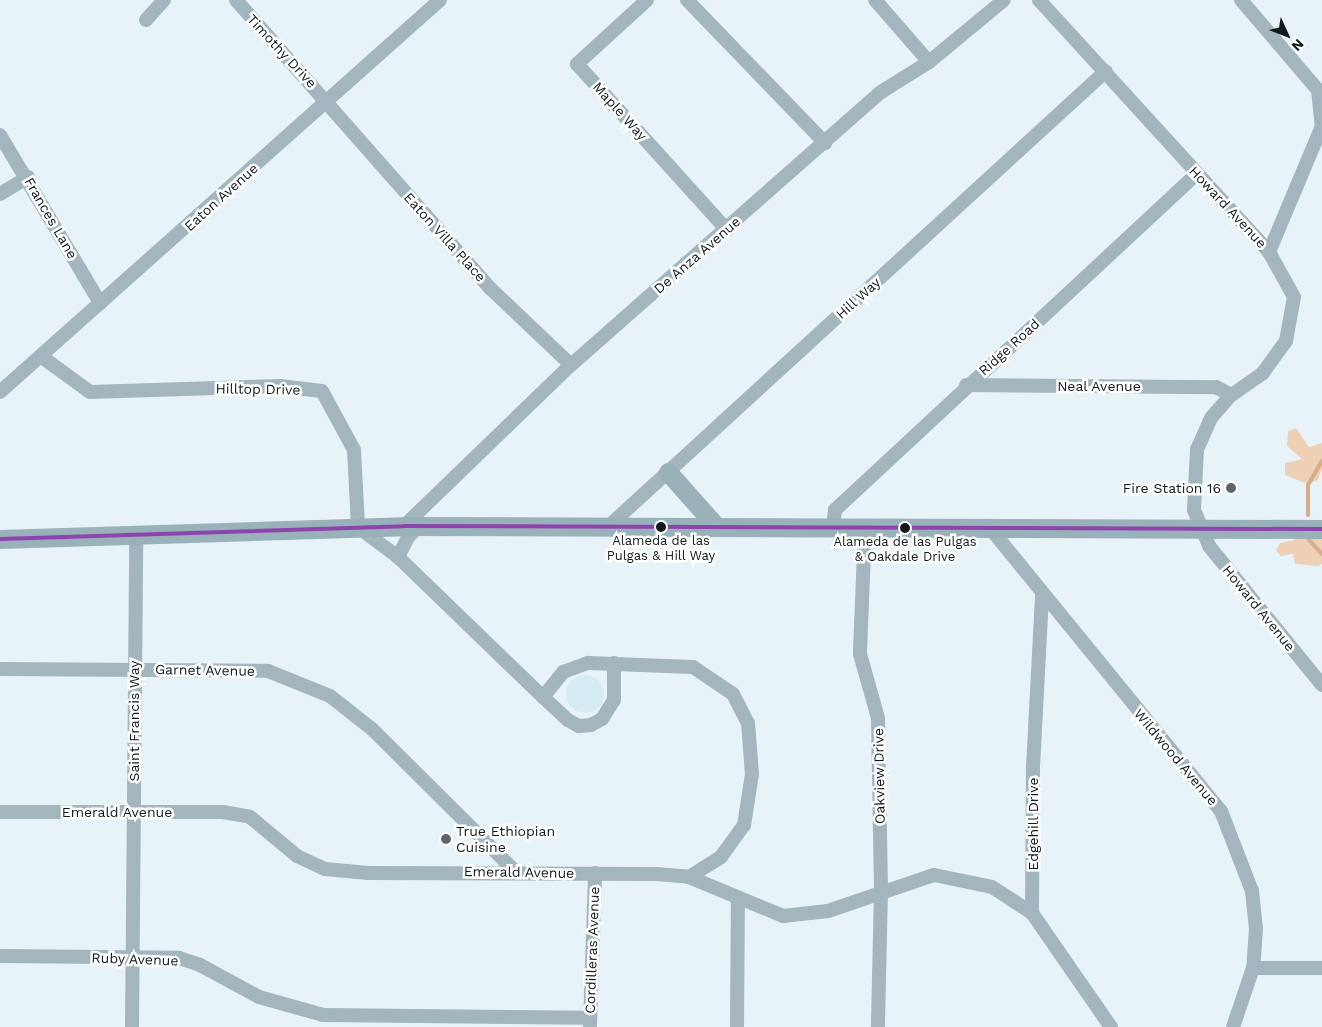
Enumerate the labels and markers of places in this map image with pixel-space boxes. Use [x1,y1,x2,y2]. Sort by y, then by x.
place label: Fire Station 16 [1123,480,1221,496]
marker: Fire Station 16 [1225,482,1237,494]
marker: Alameda de las Pulgas & Hill Way [656,522,666,532]
marker: Alameda de las Pulgas & Oakdale Drive [900,523,910,533]
place label: Alameda de las Pulgas & Hill Way [606,534,716,565]
place label: Alameda de las Pulgas & Oakdale Drive [833,535,977,566]
place label: True Ethiopian Cuisine [456,823,555,856]
marker: True Ethiopian Cuisine [440,833,452,845]

